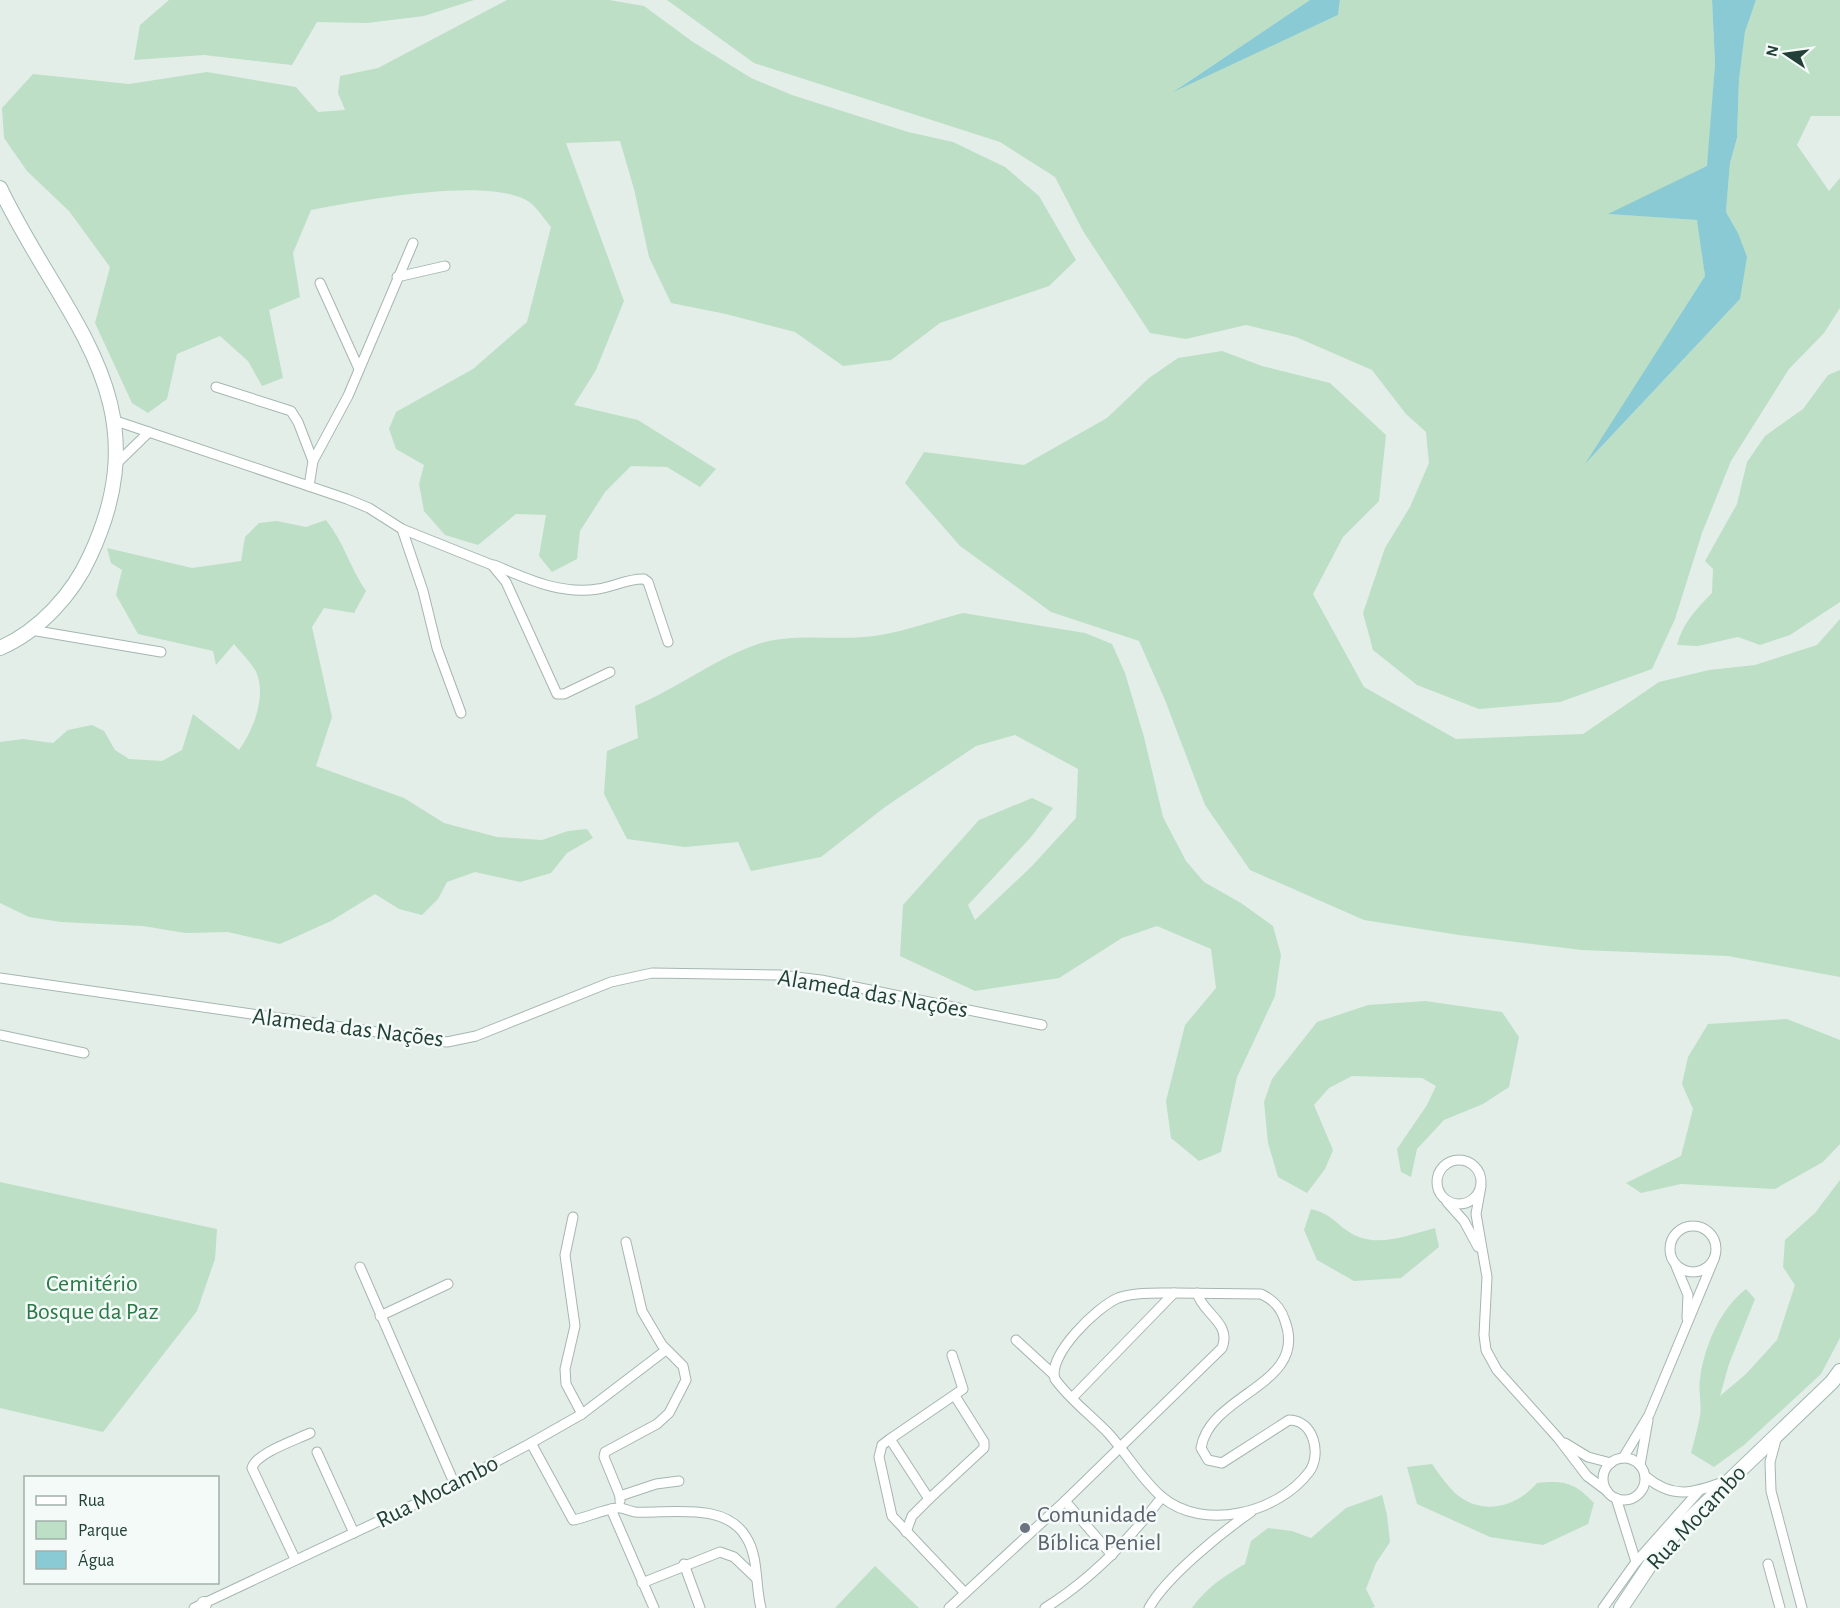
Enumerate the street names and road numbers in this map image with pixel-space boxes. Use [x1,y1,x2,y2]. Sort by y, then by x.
street label: Alameda das Nações [776,965,970,1023]
street label: Alameda das Nações [251,1004,445,1052]
street label: Rua Mocambo [373,1451,502,1533]
street label: Rua Mocambo [1642,1461,1751,1575]

